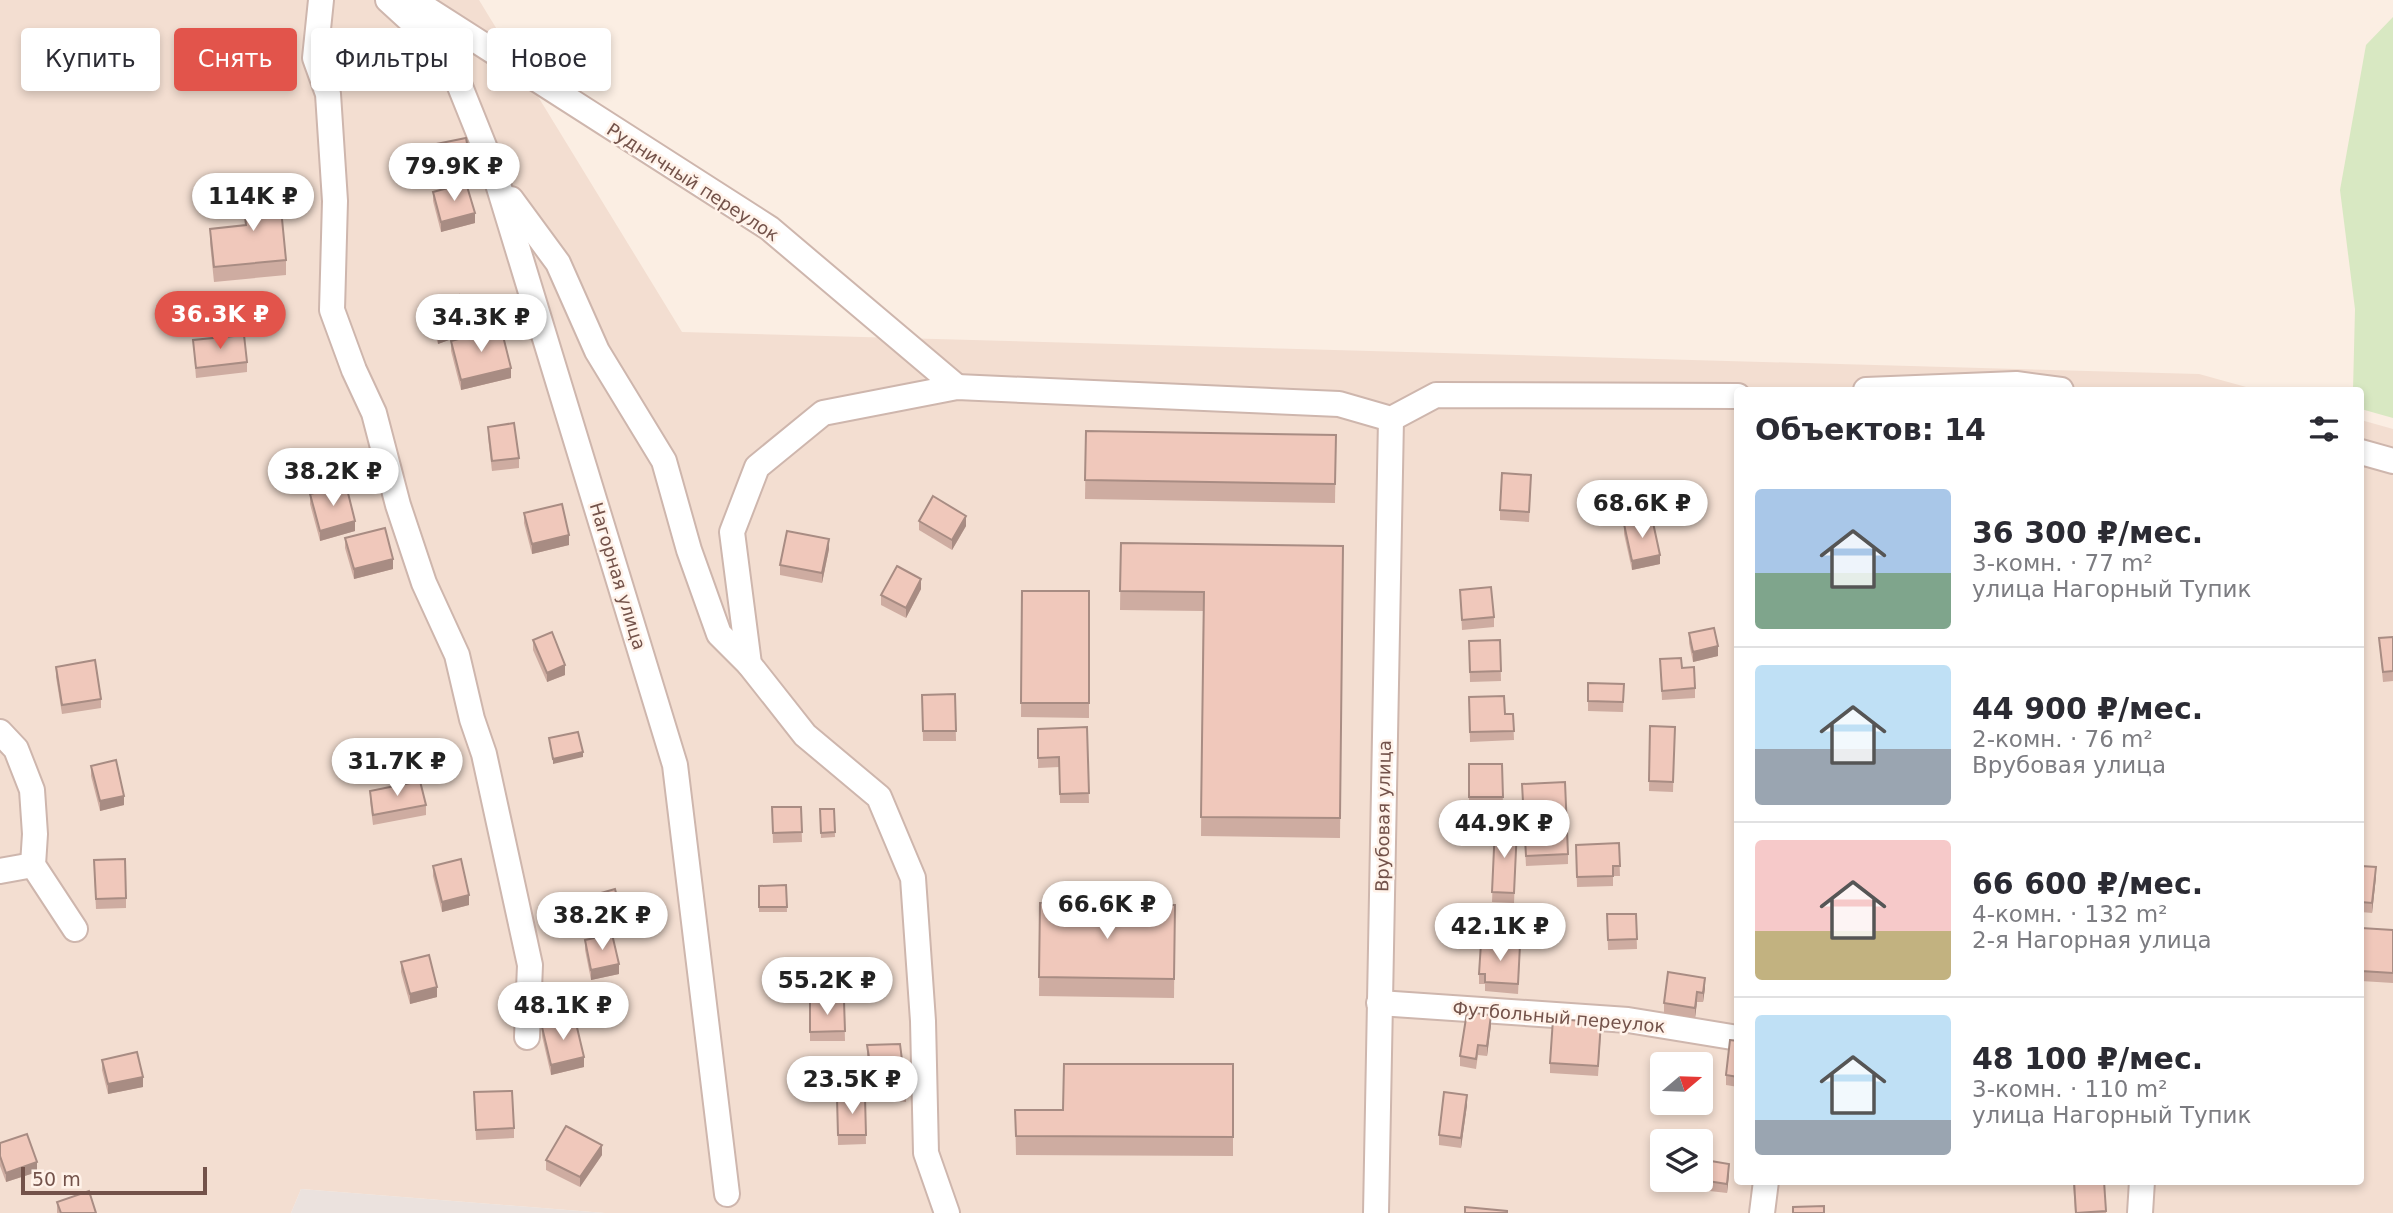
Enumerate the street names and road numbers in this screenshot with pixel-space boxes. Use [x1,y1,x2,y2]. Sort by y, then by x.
street label: Рудничный переулок [603,119,783,246]
street label: Нагорная улица [586,500,650,652]
street label: Врубовая улица [1371,740,1395,892]
street label: Футбольный переулок [1452,997,1666,1037]

